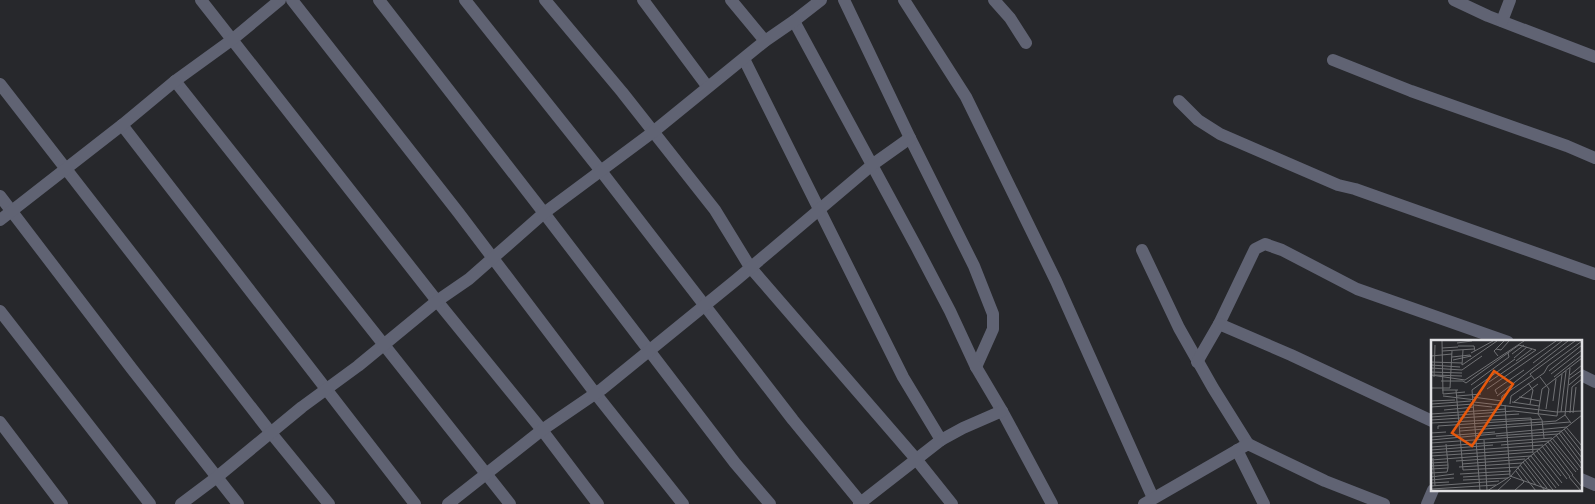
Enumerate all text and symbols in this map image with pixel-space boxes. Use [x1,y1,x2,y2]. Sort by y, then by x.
inset map [1431,340,1582,492]

